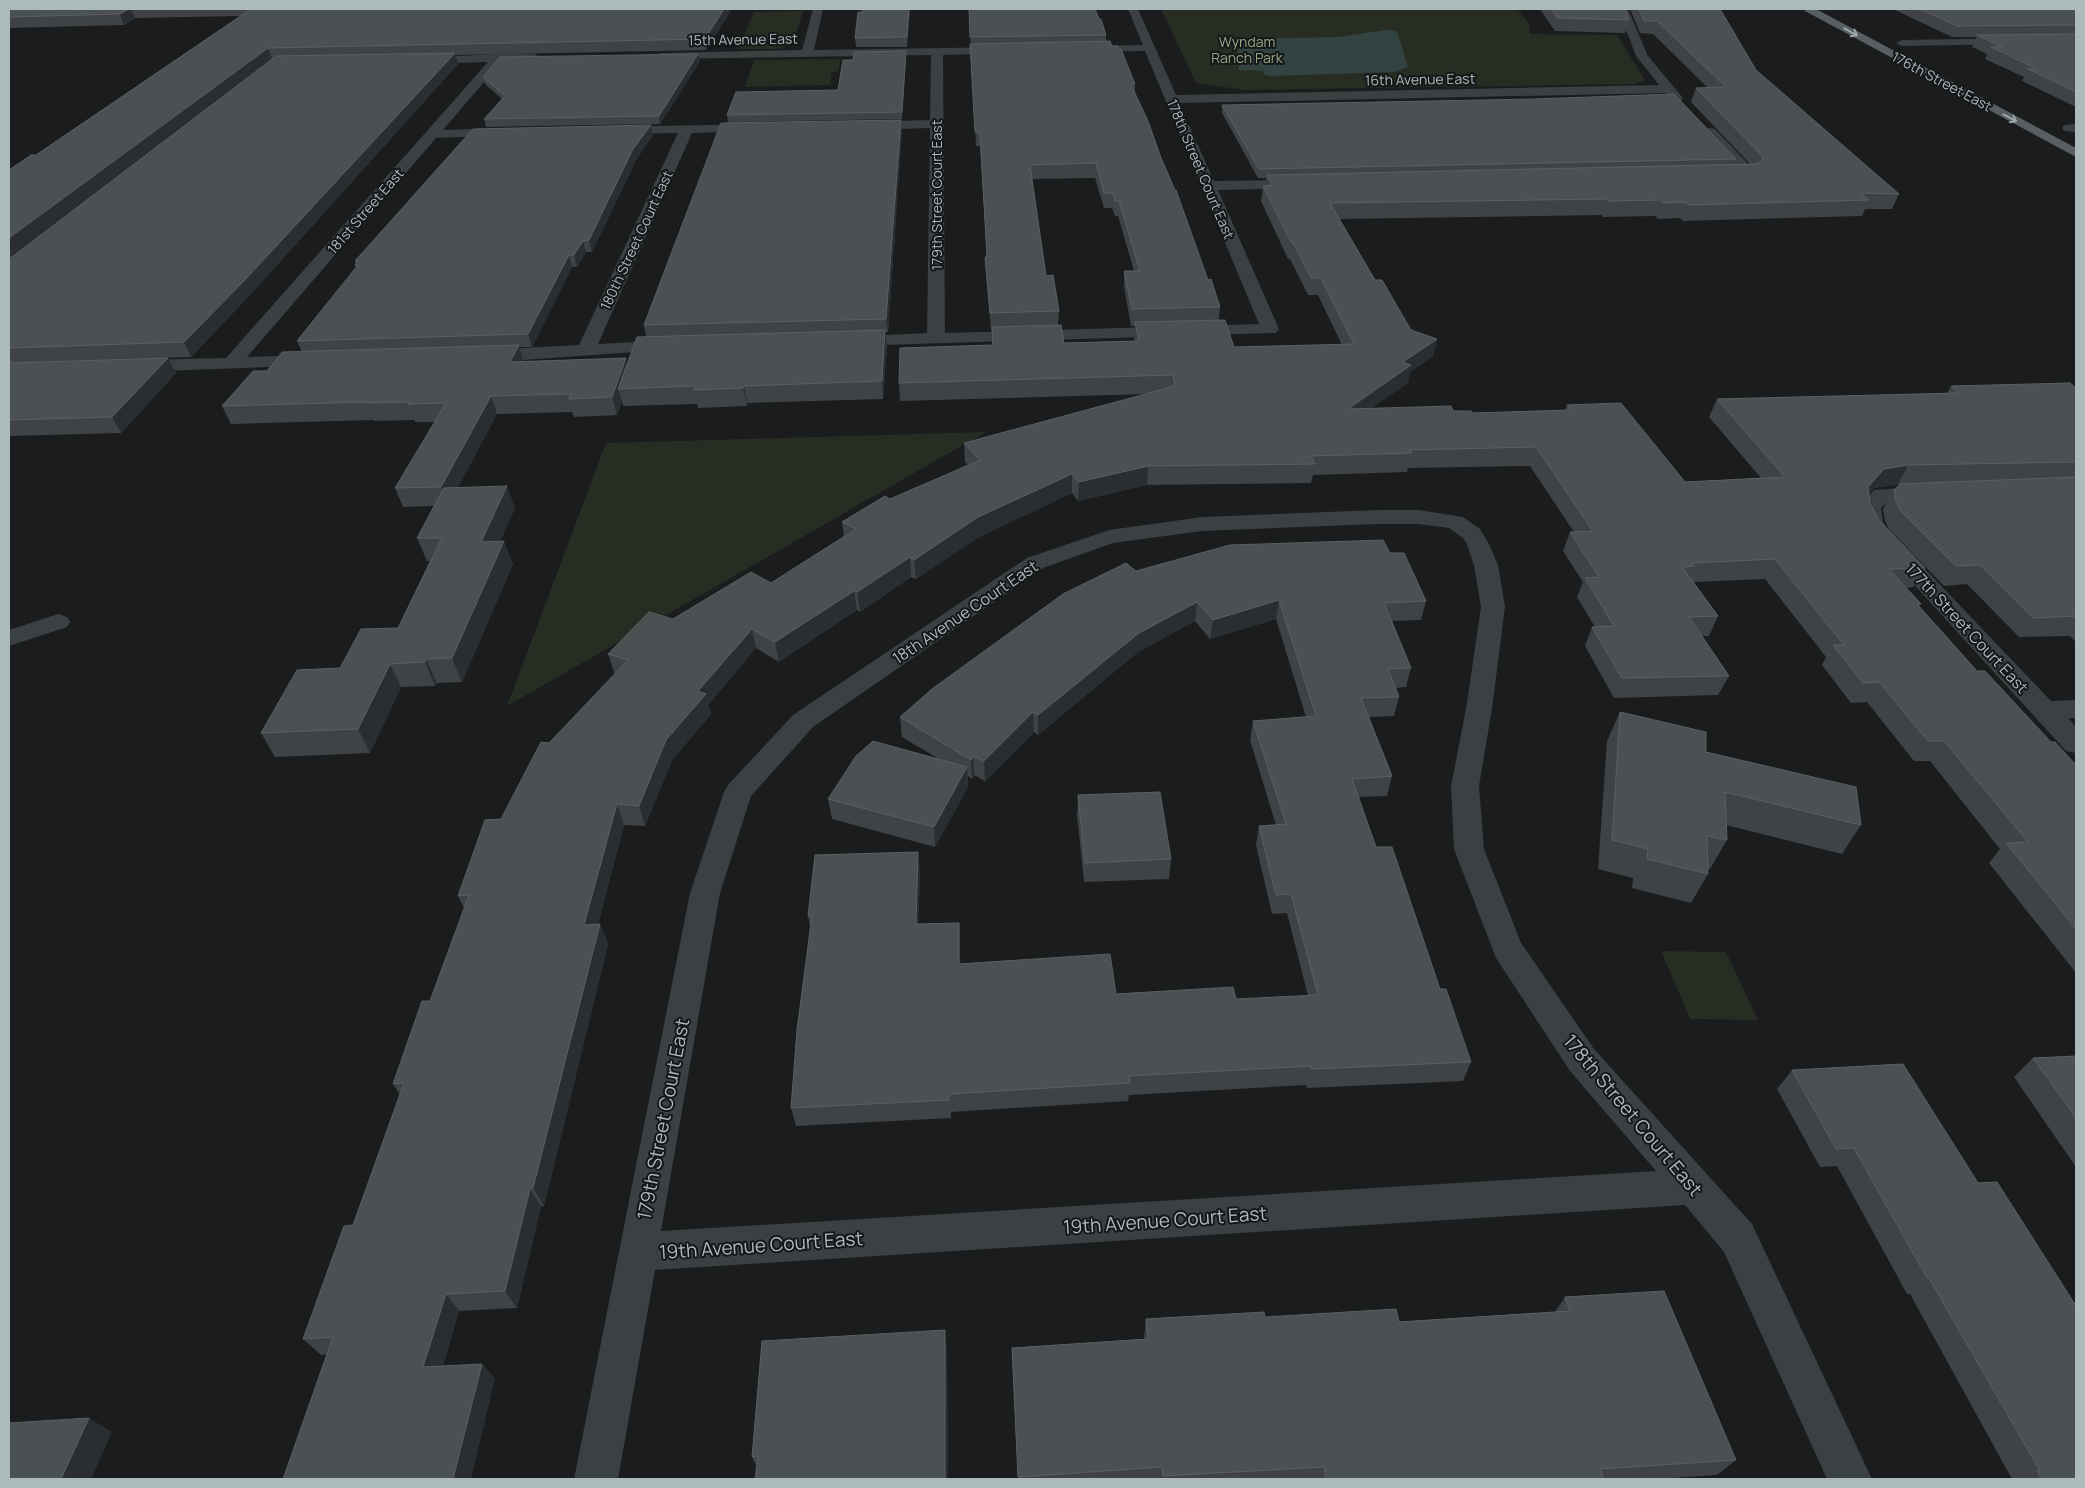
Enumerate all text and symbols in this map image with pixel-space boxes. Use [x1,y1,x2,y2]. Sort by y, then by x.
one-way arrow [1844,27,1859,37]
street label: 15th Avenue East [688,29,798,49]
park label: Wyndam Ranch Park [1211,32,1284,67]
street label: 176th Street East [1889,47,1996,116]
street label: 16th Avenue East [1365,69,1476,89]
street label: 178th Street Court East [1163,96,1239,242]
one-way arrow [2003,113,2018,123]
street label: 179th Street Court East [927,119,946,270]
street label: 181st Street East [323,164,408,258]
street label: 180th Street Court East [595,167,677,313]
street label: 18th Avenue Court East [888,555,1042,669]
street label: 177th Street Court East [1901,558,2033,698]
street label: 179th Street Court East [631,1016,695,1222]
street label: 178th Street Court East [1558,1029,1708,1201]
street label: 19th Avenue Court East [1062,1200,1268,1240]
street label: 19th Avenue Court East [658,1225,864,1265]

